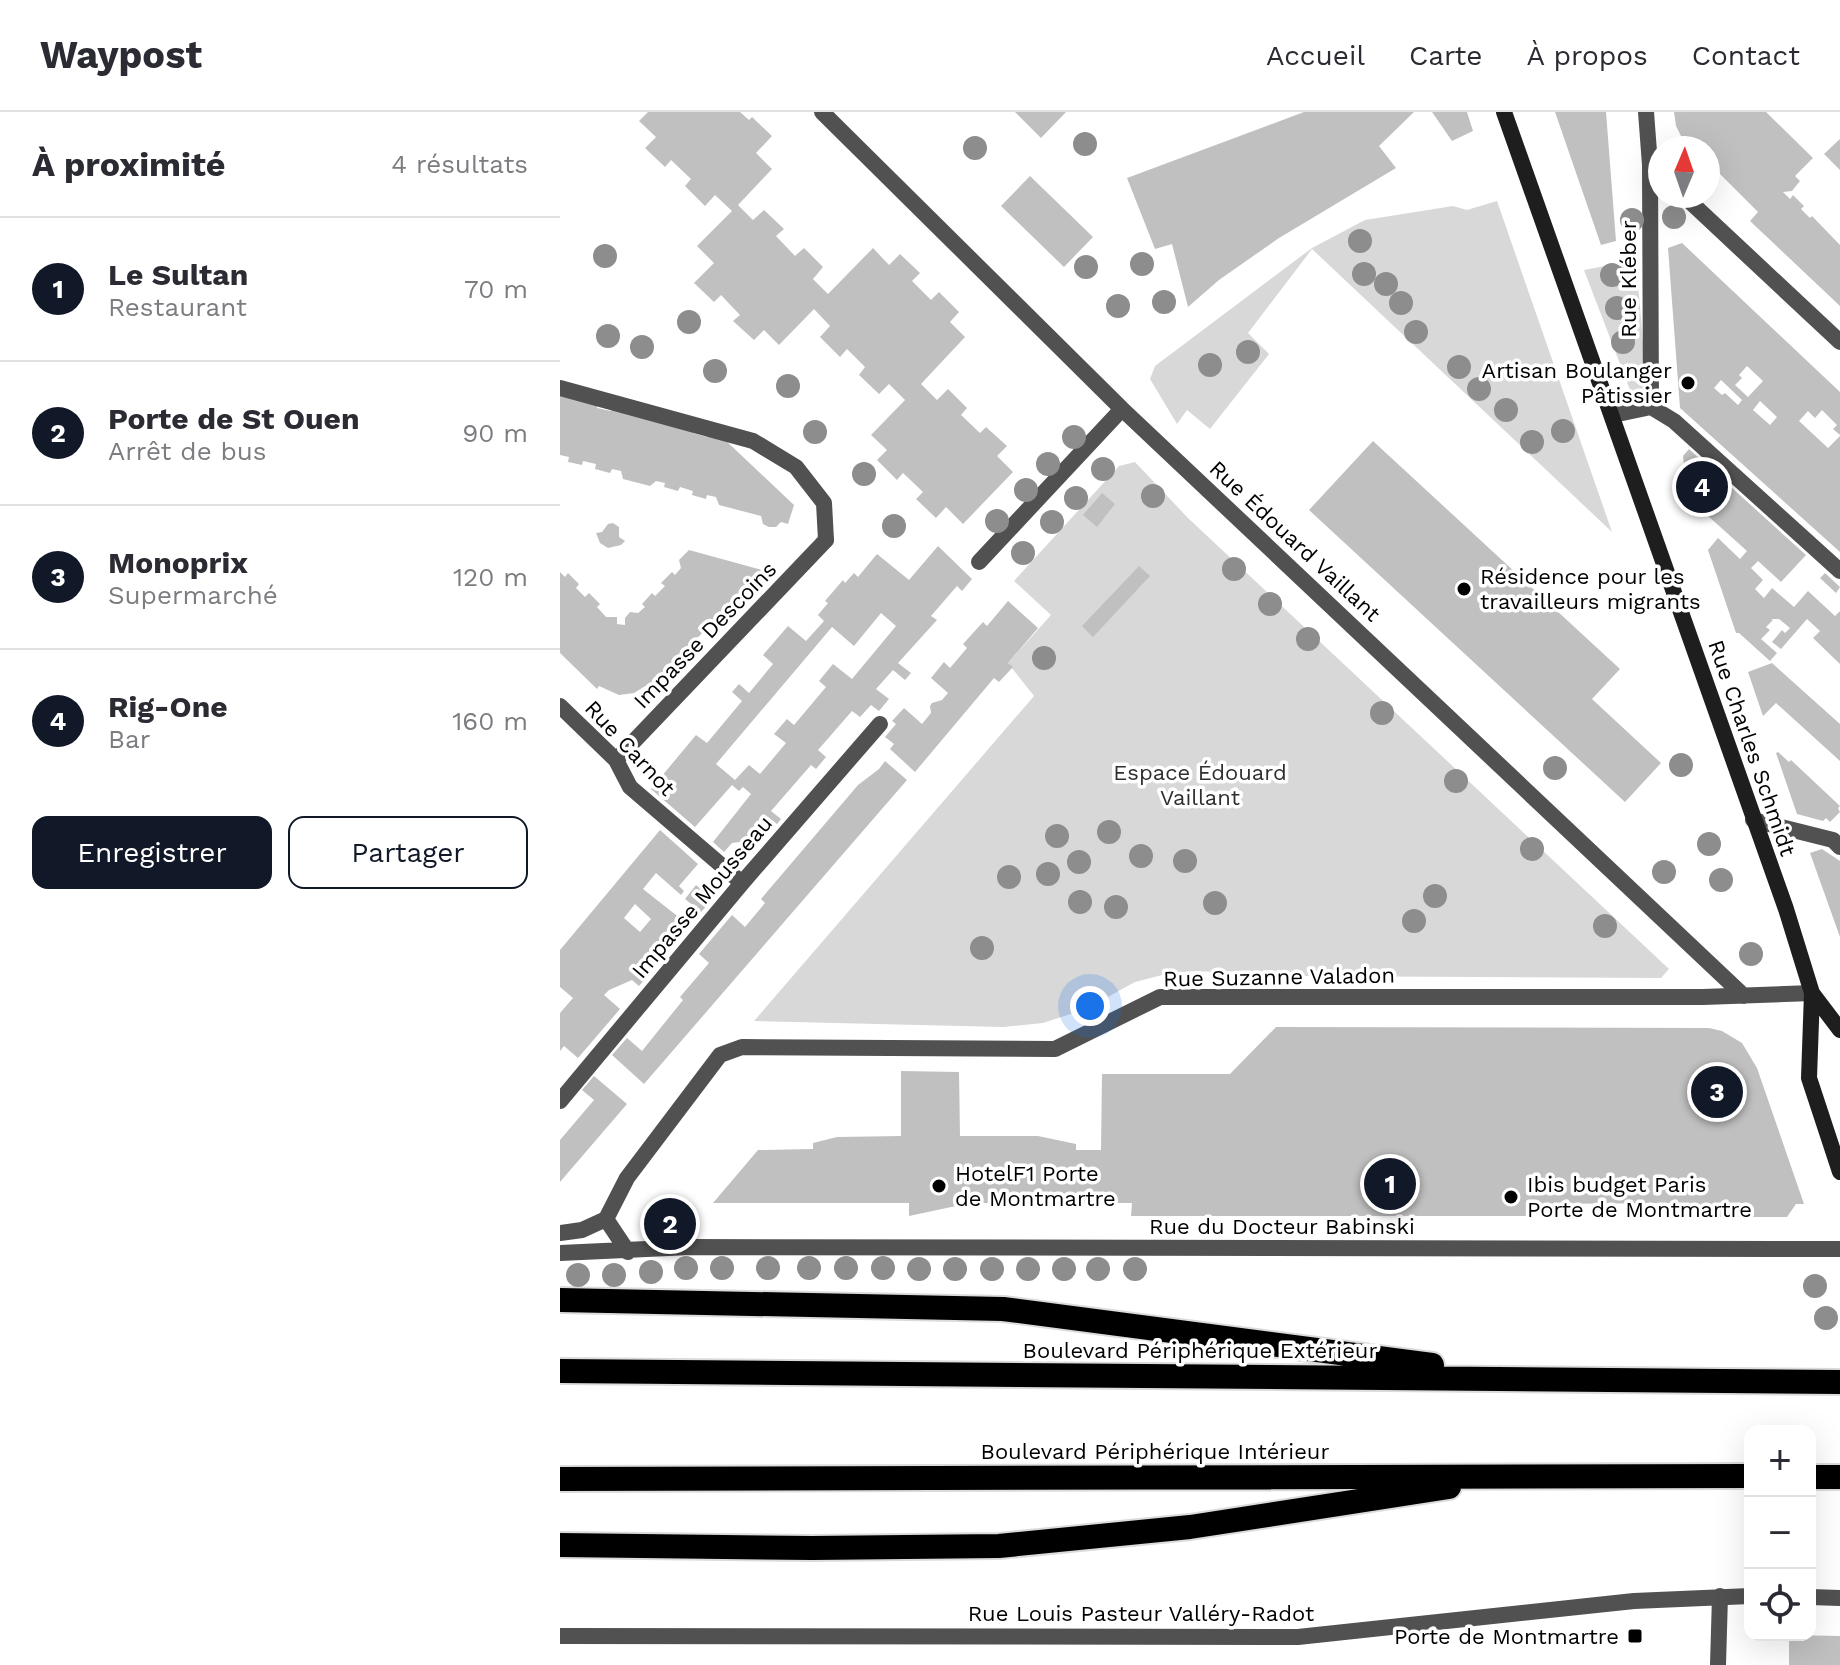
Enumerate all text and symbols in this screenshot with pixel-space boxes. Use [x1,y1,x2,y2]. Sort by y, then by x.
text: Waypost [40,33,202,77]
text: Accueil [1266,39,1365,72]
text: Carte [1409,39,1483,72]
text: À propos [1527,39,1648,72]
text: Contact [1692,39,1800,72]
north arrow [1648,136,1720,208]
text: À proximité [32,144,226,184]
text: 4 résultats [391,149,528,179]
street label: Rue Kléber [1616,220,1641,338]
text: Le Sultan [108,257,248,292]
text: 1 [52,274,64,304]
text: 70 m [464,274,528,304]
text: Restaurant [108,292,247,322]
place label: Artisan Boulanger Pâtissier [1482,358,1672,408]
marker: Artisan Boulanger Pâtissier [1679,374,1697,392]
text: Porte de St Ouen [108,401,360,436]
text: 2 [50,418,66,448]
text: 90 m [462,418,528,448]
text: Arrêt de bus [108,436,267,466]
street label: Rue Édouard Vaillant [1205,456,1385,626]
pin: 4 [1676,457,1728,517]
text: Monoprix [108,545,248,580]
street label: Impasse Descoins [629,557,781,713]
text: 3 [50,562,66,592]
text: 120 m [453,562,528,592]
place label: Résidence pour les travailleurs migrants [1480,564,1701,614]
text: Supermarché [108,580,278,610]
marker: Résidence pour les travailleurs migrants [1455,580,1473,598]
street label: Rue Charles Schmidt [1703,637,1801,859]
text: Rig-One [108,689,228,724]
street label: Rue Carnot [580,695,680,801]
text: 4 [50,706,66,736]
text: 160 m [452,706,528,736]
text: Bar [108,724,150,754]
park label: Espace Édouard Vaillant [1113,760,1287,810]
street label: Impasse Mousseau [627,811,777,983]
button: Enregistrer [32,816,272,889]
button: Partager [288,816,528,889]
street label: Rue Suzanne Valadon [1163,962,1395,992]
your location [1070,986,1110,1026]
pin: 3 [1691,1062,1743,1122]
pin: 1 [1364,1154,1416,1214]
place label: HotelF1 Porte de Montmartre [955,1161,1116,1211]
place label: Ibis budget Paris Porte de Montmartre [1527,1172,1752,1222]
marker: HotelF1 Porte de Montmartre [930,1177,948,1195]
marker: Ibis budget Paris Porte de Montmartre [1502,1188,1520,1206]
pin: 2 [644,1194,696,1254]
street label: Rue du Docteur Babinski [1149,1214,1415,1239]
street label: Boulevard Périphérique Extérieur [1023,1338,1377,1363]
map controls [1744,1425,1816,1641]
button: + [1744,1425,1816,1497]
street label: Boulevard Périphérique Intérieur [981,1439,1329,1464]
button: − [1744,1497,1816,1569]
button: locate [1744,1569,1816,1641]
street label: Rue Louis Pasteur Valléry-Radot [968,1601,1314,1626]
place label: Porte de Montmartre [1394,1624,1619,1649]
marker: Porte de Montmartre [1626,1627,1644,1645]

